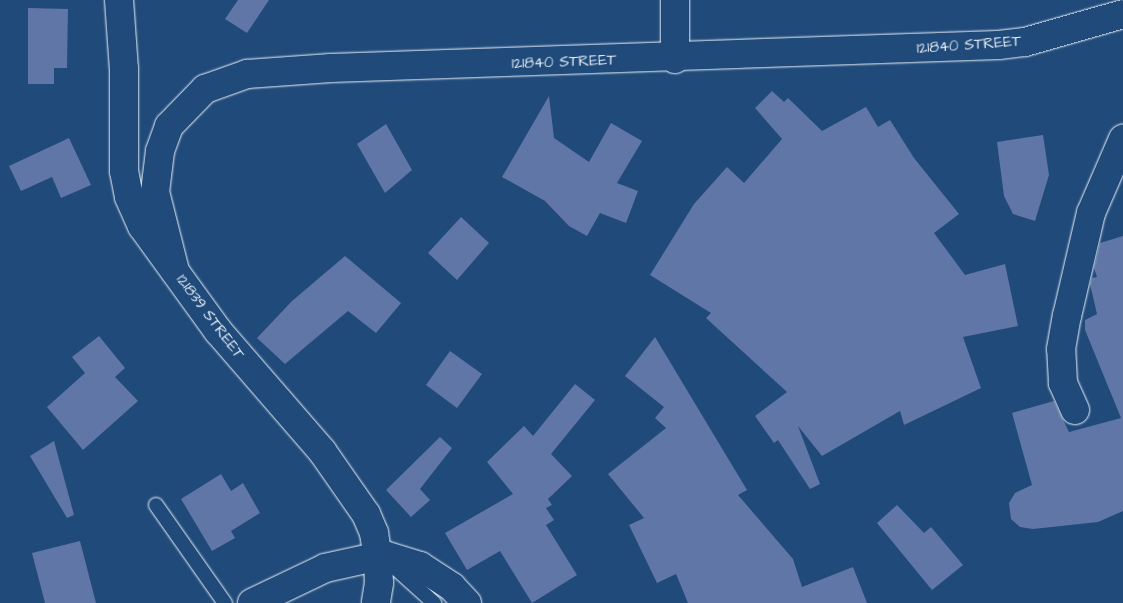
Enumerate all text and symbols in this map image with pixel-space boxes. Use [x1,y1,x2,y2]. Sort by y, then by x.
street label: 121840 STREET [916,32,1022,58]
street label: 121840 STREET [511,51,617,73]
street label: 121839 STREET [172,271,248,363]

